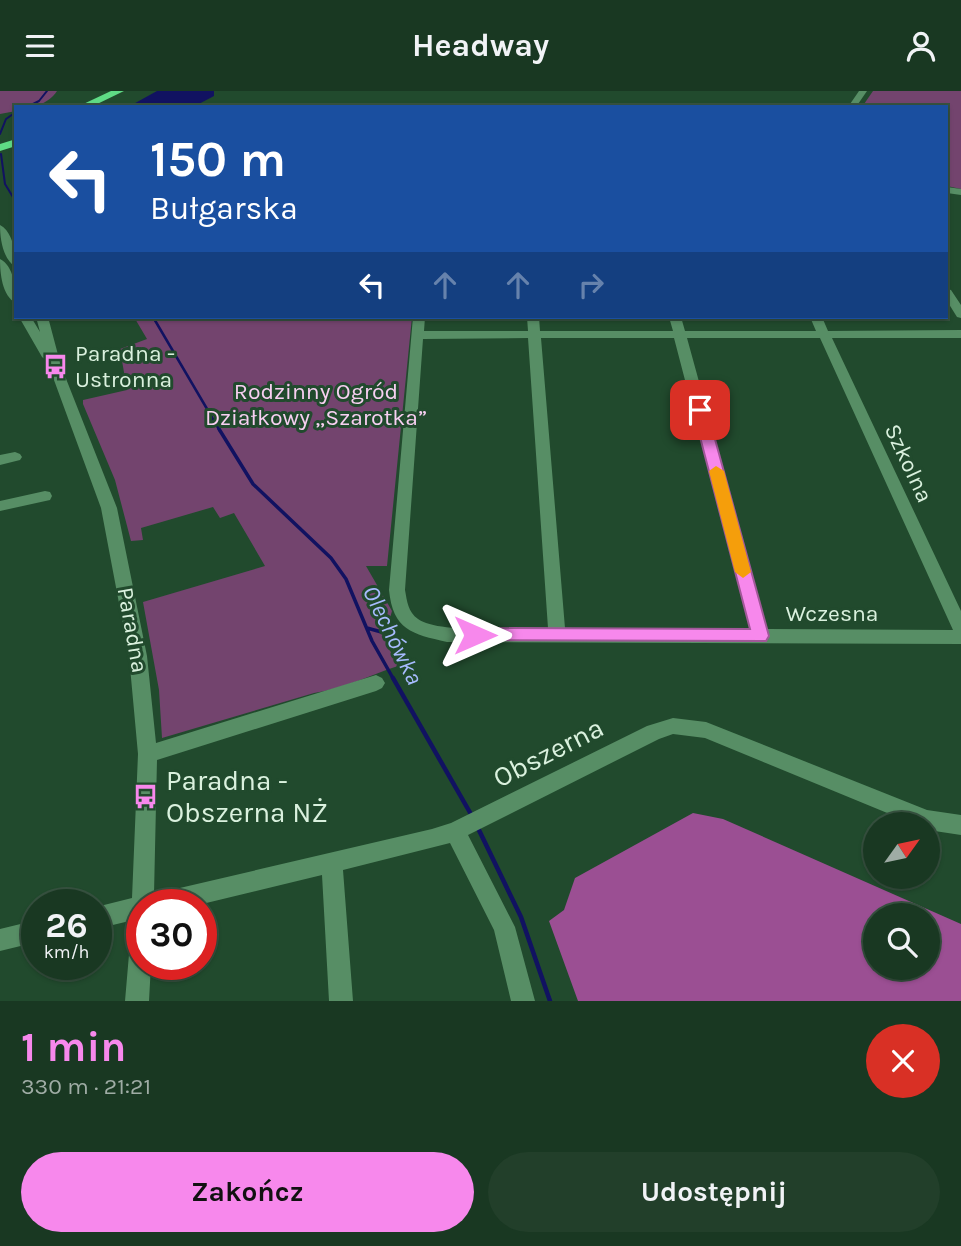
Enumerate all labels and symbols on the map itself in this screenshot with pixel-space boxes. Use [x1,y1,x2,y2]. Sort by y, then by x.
place label: Paradna - Ustronna [75,340,175,393]
bus stop icon: Paradna - Ustronna [41,352,69,380]
park label: Rodzinny Ogród Działkowy „Szarotka” [205,378,427,431]
pin [670,380,730,440]
street label: Szkolna [879,420,938,507]
water label: Olechówka [357,581,429,689]
street label: Paradna [112,585,153,675]
position arrow [438,598,512,672]
street label: Wczesna [785,600,879,627]
street label: Obszerna [488,711,609,794]
place label: Paradna - Obszerna NŻ [166,764,328,829]
bus stop icon: Paradna - Obszerna NŻ [132,782,160,810]
north arrow [863,812,940,889]
speed limit sign: 30 [126,889,217,980]

